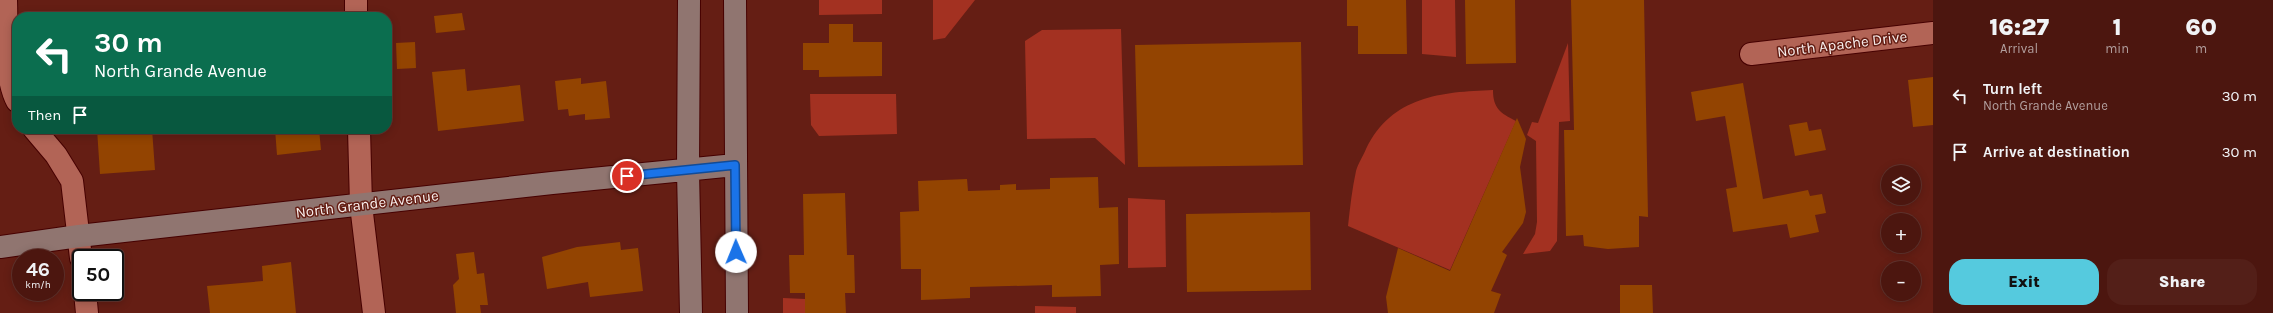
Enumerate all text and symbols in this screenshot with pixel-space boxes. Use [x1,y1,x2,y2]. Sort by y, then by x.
text: 16:27 [1989,13,2049,41]
text: 1 [2113,13,2122,41]
text: 60 [2185,13,2217,41]
text: 30 m [94,26,163,59]
street label: North Apache Drive [1776,27,1908,61]
icon: left [28,28,80,80]
text: Arrival [2000,41,2038,56]
text: min [2105,41,2129,56]
text: m [2195,41,2207,56]
text: North Grande Avenue [94,60,267,82]
text: Turn left [1983,80,2042,98]
icon: left [1949,85,1971,107]
text: 30 m [2222,87,2257,105]
text: North Grande Avenue [1983,98,2108,113]
icon: arrive [69,104,91,126]
text: Then [28,106,61,124]
icon: arrive [1949,141,1971,163]
text: Arrive at destination [1983,143,2130,161]
text: 30 m [2222,143,2257,161]
pin [610,159,644,193]
icon: arrive [616,165,638,187]
map controls [1881,165,1921,301]
button: layers [1881,165,1921,205]
street label: North Grande Avenue [294,186,440,222]
button: + [1881,213,1921,253]
position arrow [715,231,757,273]
speed limit sign: 50 [72,249,124,301]
text: 46 [26,258,50,281]
button: Exit [1949,259,2099,305]
button: Share [2107,259,2257,305]
button: − [1881,261,1921,301]
text: km/h [25,279,51,291]

